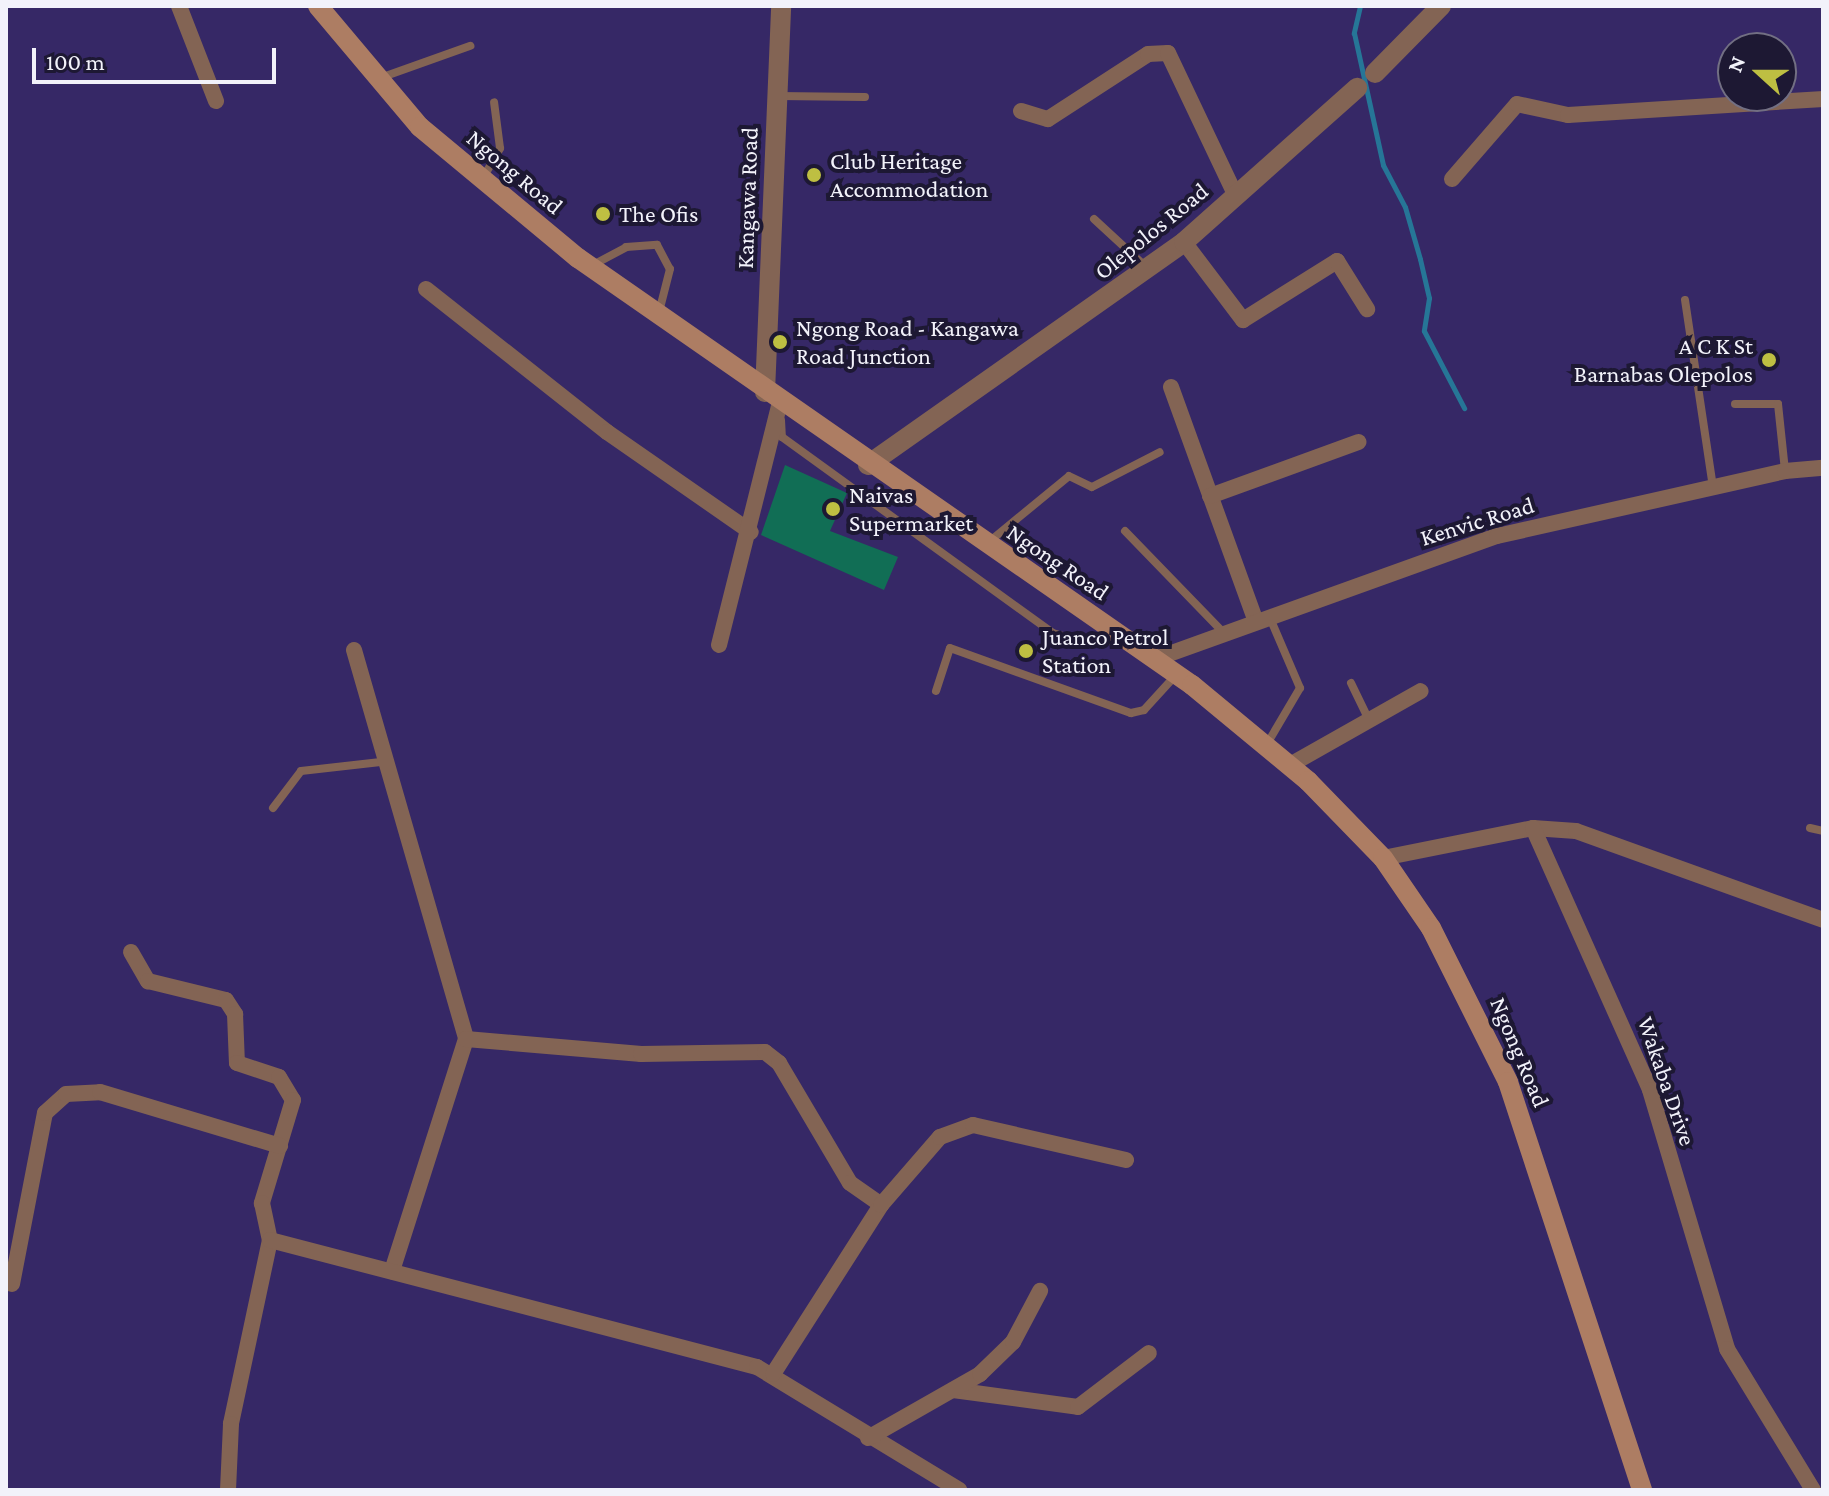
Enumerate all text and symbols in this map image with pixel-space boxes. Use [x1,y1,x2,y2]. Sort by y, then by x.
scale bar [36,32,280,82]
north arrow [1717,32,1797,112]
text: 100 m [46,48,105,75]
text: N [1722,52,1750,75]
street label: Ngong Road [461,124,569,220]
street label: Kangawa Road [730,127,764,269]
place label: Club Heritage Accommodation [830,147,988,203]
marker: Club Heritage Accommodation [805,166,823,184]
street label: Olepolos Road [1088,176,1214,286]
place label: The Ofis [619,200,698,228]
marker: The Ofis [594,205,612,223]
place label: Ngong Road - Kangawa Road Junction [796,314,1019,370]
place label: A C K St Barnabas Olepolos [1574,332,1753,388]
marker: Ngong Road - Kangawa Road Junction [771,333,789,351]
marker: A C K St Barnabas Olepolos [1760,351,1778,369]
place label: Naivas Supermarket [849,481,973,537]
street label: Kenvic Road [1417,490,1537,552]
marker: Naivas Supermarket [824,500,842,518]
street label: Ngong Road [1002,517,1114,607]
place label: Juanco Petrol Station [1042,623,1168,679]
marker: Juanco Petrol Station [1017,642,1035,660]
street label: Ngong Road [1484,993,1556,1111]
street label: Wakaba Drive [1631,1013,1703,1149]

